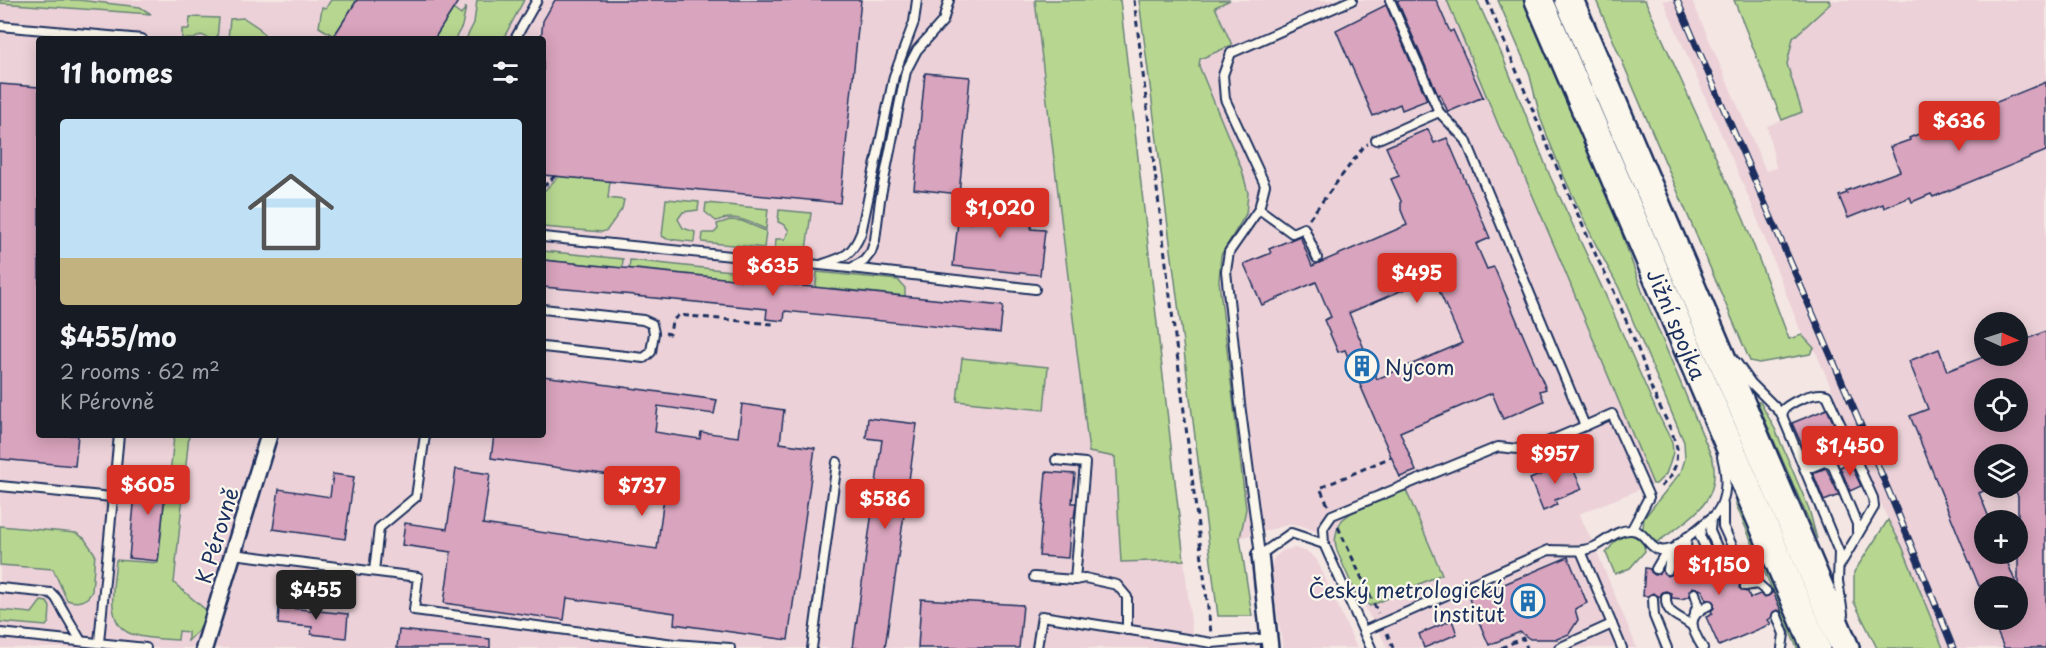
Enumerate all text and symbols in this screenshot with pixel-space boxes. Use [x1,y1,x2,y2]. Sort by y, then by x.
text: 11 homes [60,53,173,92]
icon: filters [489,56,522,89]
pin: $636 [1923,101,1995,152]
text: $636 [1933,105,1985,135]
icon: home [237,158,345,266]
pin: $1,020 [951,188,1049,239]
text: $1,020 [965,192,1035,222]
pin: $635 [737,246,809,297]
text: $635 [747,250,799,280]
pin: $495 [1381,253,1453,304]
text: $495 [1392,257,1442,287]
street label: Jižní spojka [1639,263,1715,385]
north arrow [1974,312,2028,366]
map controls [1974,312,2028,630]
text: $455/mo [60,317,177,356]
building icon: Nycom [1344,348,1380,384]
place label: Nycom [1385,350,1455,382]
text: 2 rooms · 62 m² [60,356,220,386]
button: locate [1974,378,2028,432]
text: K Pérovně [60,386,155,416]
pin: $1,450 [1801,426,1899,477]
text: $1,450 [1816,430,1884,460]
pin: $957 [1519,434,1591,485]
text: $957 [1531,438,1579,468]
button: layers [1974,444,2028,498]
pin: $605 [112,465,184,516]
pin: $737 [606,466,678,517]
text: $605 [121,469,175,499]
text: $737 [618,470,666,500]
pin: $586 [849,479,921,530]
street label: K Pérovně [186,483,246,587]
text: $586 [859,483,911,513]
button: + [1974,510,2028,564]
pin: $1,150 [1670,545,1768,596]
text: $1,150 [1688,549,1750,579]
pin: $455 [280,570,352,621]
place label: Český metrologický institut [1309,573,1505,629]
text: $455 [290,574,342,604]
button: − [1974,576,2028,630]
building icon: Český metrologický institut [1510,583,1546,619]

